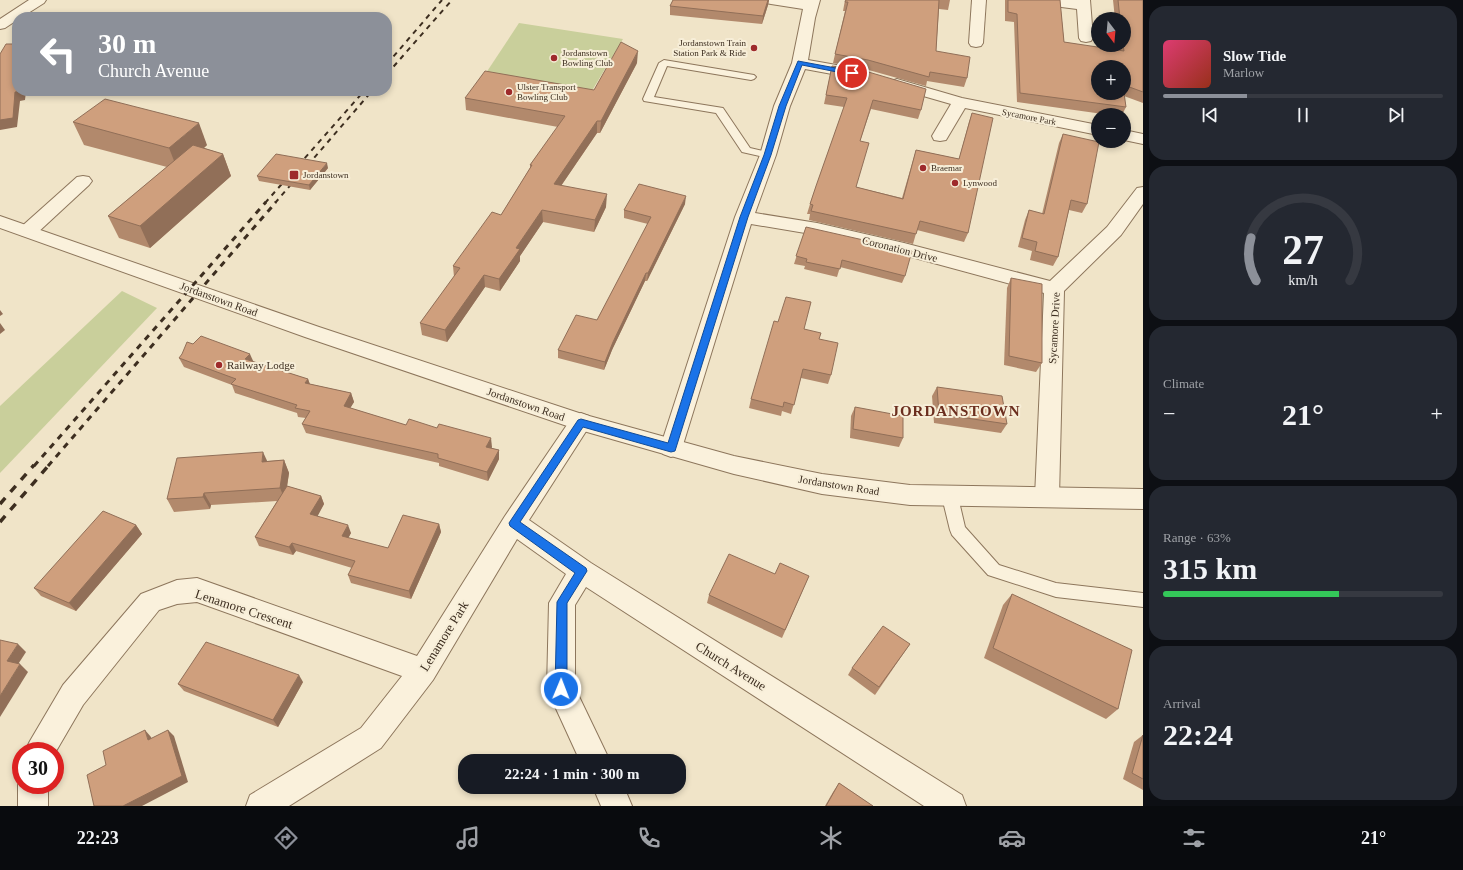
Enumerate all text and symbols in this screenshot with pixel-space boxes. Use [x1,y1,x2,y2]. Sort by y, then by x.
north arrow [1091,12,1131,52]
map controls [1091,12,1131,148]
icon: left [32,28,84,80]
text: 30 m [98,28,156,59]
place label: Jordanstown Train Station Park & Ride [673,38,746,58]
marker: Jordanstown Train Station Park & Ride [749,43,759,53]
place label: Jordanstown Bowling Club [562,48,613,68]
text: Slow Tide [1223,48,1286,64]
marker: Jordanstown Bowling Club [549,53,559,63]
pin [835,56,869,90]
button: + [1091,60,1131,100]
text: Church Avenue [98,61,209,81]
icon: arrive [841,62,863,84]
text: Marlow [1223,65,1264,80]
place label: Ulster Transport Bowling Club [517,82,576,102]
marker: Ulster Transport Bowling Club [504,87,514,97]
icon: previous [1199,104,1221,126]
icon: pause [1292,104,1314,126]
icon: next [1385,104,1407,126]
street label: Sycamore Park [1001,107,1057,127]
button: − [1091,108,1131,148]
marker: Braemar [918,163,928,173]
place label: Braemar [931,163,962,173]
marker: Jordanstown [288,169,300,181]
place label: Jordanstown [303,170,349,180]
marker: Lynwood [950,178,960,188]
place label: Lynwood [963,178,998,188]
text: 27 [1282,227,1324,273]
street label: Coronation Drive [861,234,939,264]
text: km/h [1288,272,1318,288]
street label: Jordanstown Road [179,279,260,319]
street label: Sycamore Drive [1046,292,1062,364]
place label: Railway Lodge [227,359,295,371]
marker: Railway Lodge [214,360,224,370]
text: Climate [1163,376,1204,391]
street label: Jordanstown Road [485,385,567,423]
text: 21° [1282,398,1324,431]
text: − [1163,401,1175,426]
text: + [1431,401,1443,426]
district label: JORDANSTOWN [891,403,1021,419]
street label: Jordanstown Road [798,473,881,497]
text: Range · 63% [1163,530,1231,545]
text: 315 km [1163,552,1257,585]
street label: Lenamore Crescent [193,586,295,632]
street label: Lenamore Park [417,598,472,674]
street label: Church Avenue [693,638,769,694]
position arrow [540,668,582,710]
text: Arrival [1163,696,1201,711]
text: 22:24 [1163,718,1233,751]
speed limit sign: 30 [12,742,64,794]
text: 22:24 · 1 min · 300 m [505,766,640,782]
icon: directions [272,824,300,852]
icon: music [454,824,482,852]
icon: phone [635,824,663,852]
icon: climate [817,824,845,852]
icon: car [998,824,1026,852]
icon: filters [1180,824,1208,852]
text: 22:23 [77,828,119,848]
text: 21° [1361,828,1386,848]

